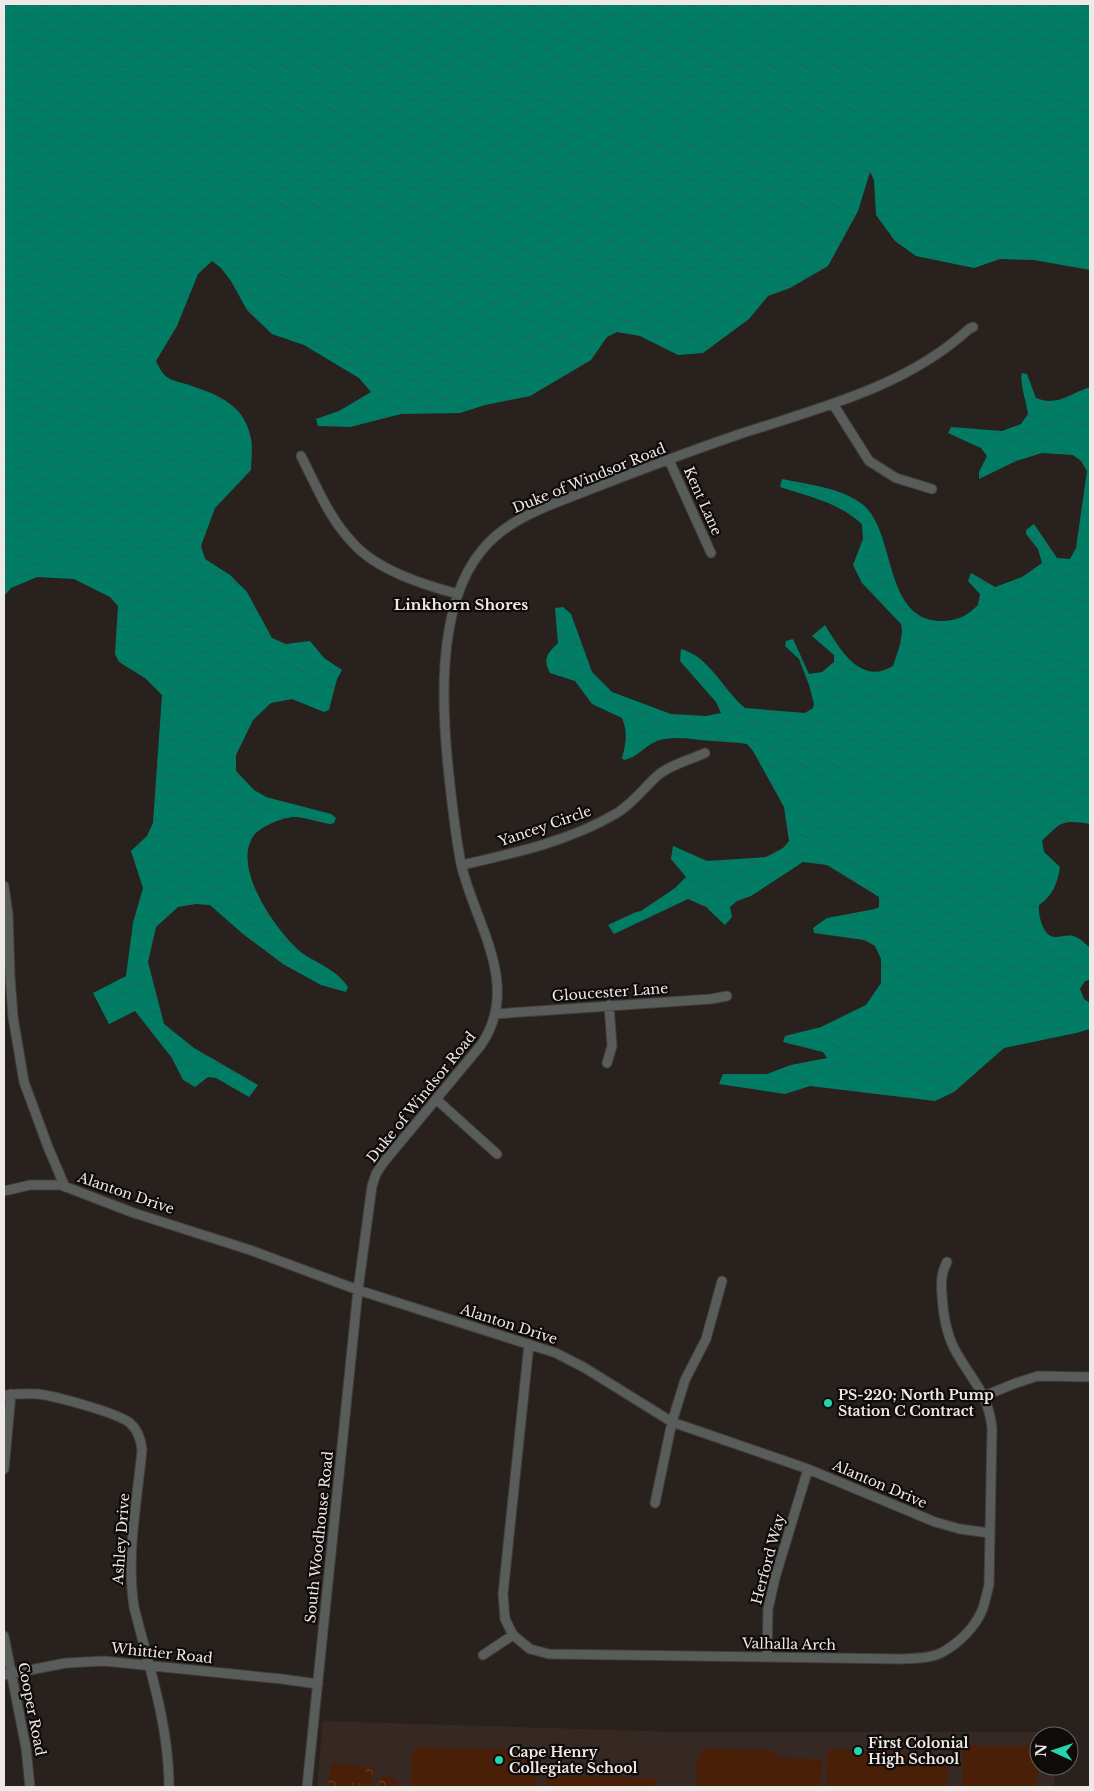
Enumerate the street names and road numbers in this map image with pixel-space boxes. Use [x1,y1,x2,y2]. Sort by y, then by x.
street label: Duke of Windsor Road [510,439,669,517]
street label: Kent Lane [680,464,726,538]
street label: Yancey Circle [495,802,594,851]
street label: Gloucester Lane [551,979,669,1005]
street label: Duke of Windsor Road [363,1027,480,1166]
street label: Alanton Drive [74,1168,177,1218]
street label: Alanton Drive [457,1300,560,1348]
street label: South Woodhouse Road [301,1450,337,1624]
street label: Alanton Drive [829,1456,930,1512]
street label: Ashley Drive [109,1493,133,1586]
street label: Herford Way [747,1512,789,1606]
street label: Valhalla Arch [741,1634,837,1654]
street label: Whittier Road [109,1639,214,1667]
street label: Cooper Road [14,1661,50,1758]

